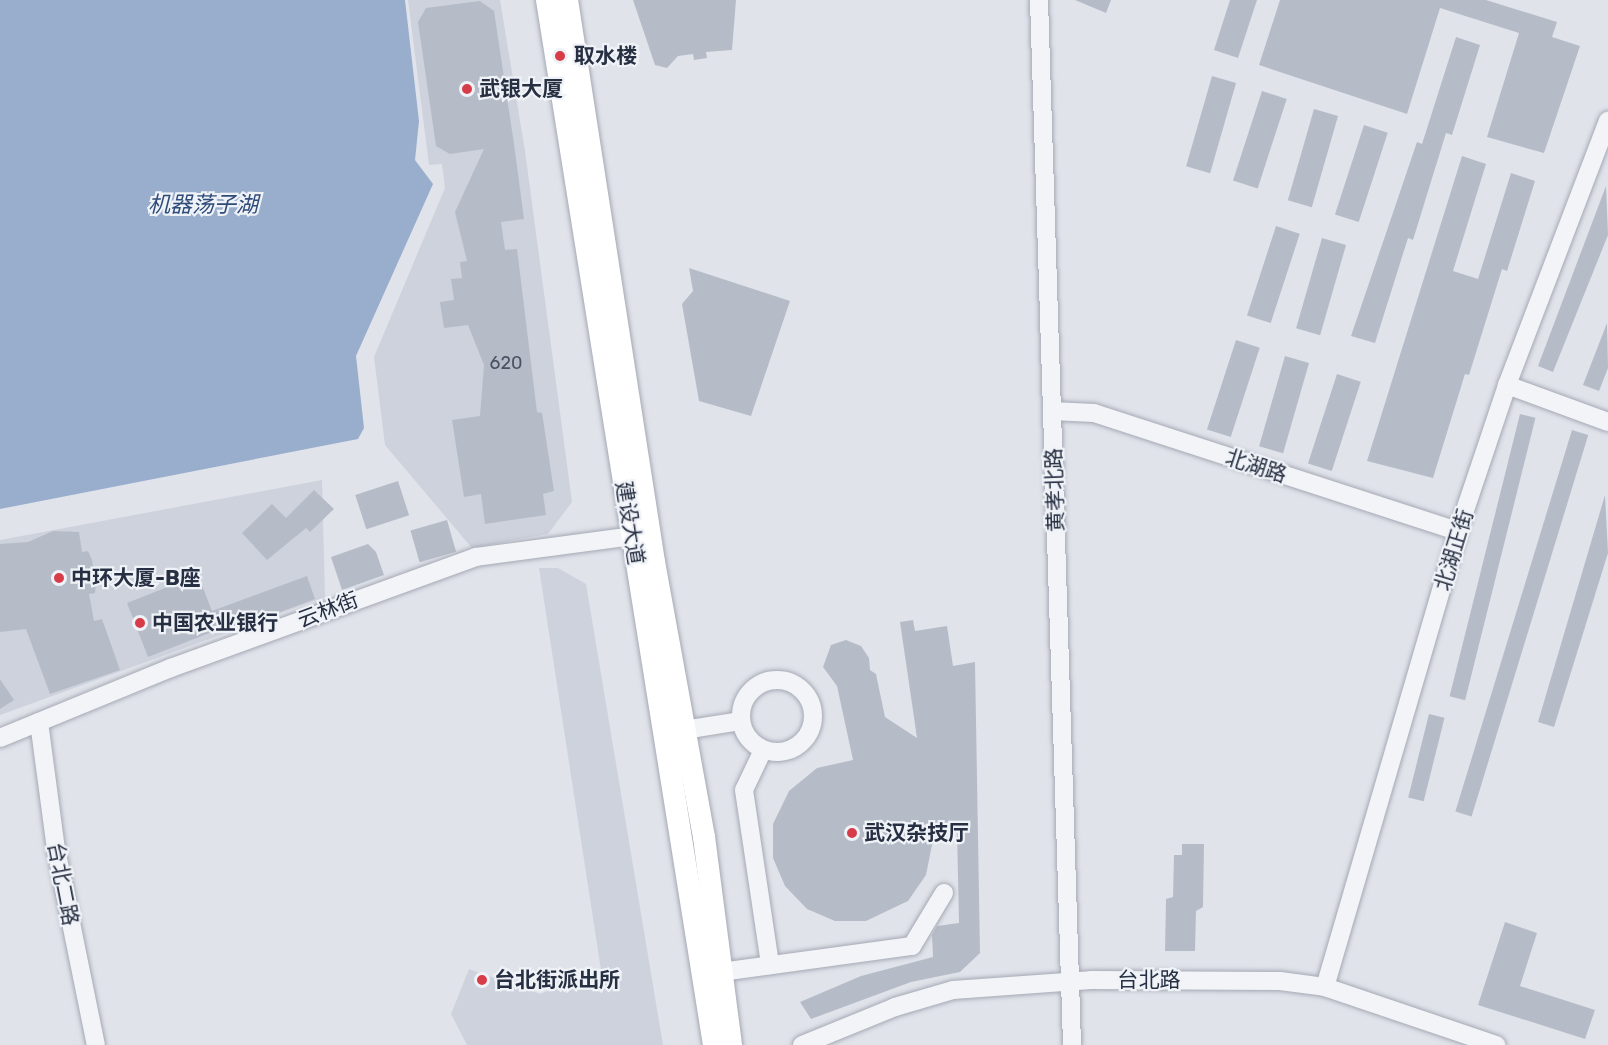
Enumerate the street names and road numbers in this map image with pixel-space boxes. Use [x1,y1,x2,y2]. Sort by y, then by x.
street label: 北湖路 [1222,444,1290,488]
street label: 黄孝北路 [1041,448,1069,532]
street label: 建设大道 [611,480,649,566]
street label: 北湖正街 [1430,506,1478,594]
street label: 云林街 [294,587,362,633]
street label: 台北二路 [43,840,83,928]
street label: 台北路 [1118,967,1180,993]

